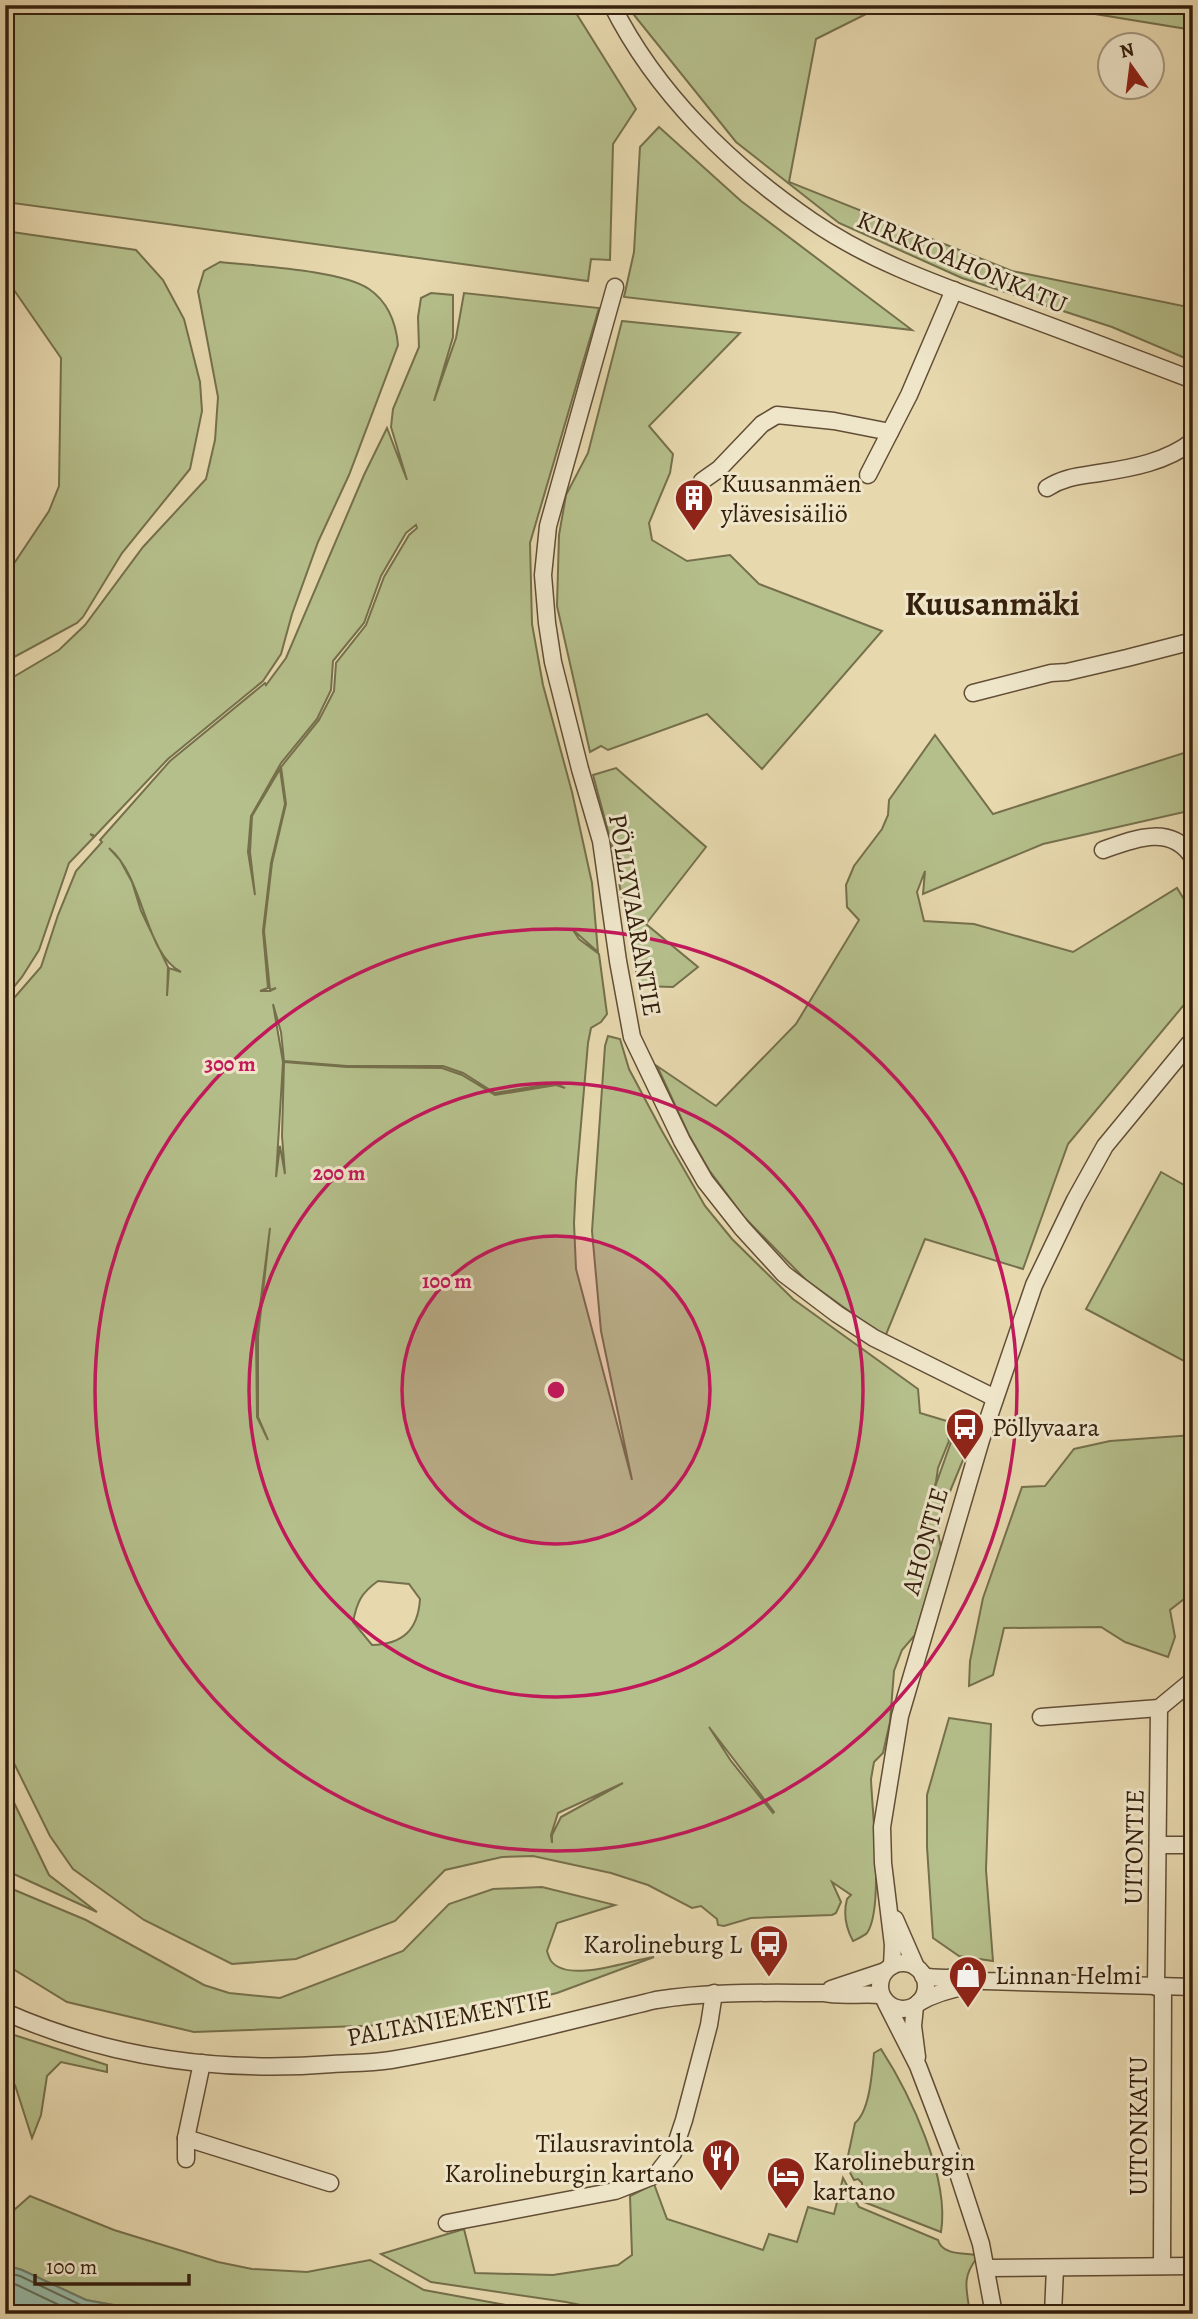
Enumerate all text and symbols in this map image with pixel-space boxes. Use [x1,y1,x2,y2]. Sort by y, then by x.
north arrow [1096,32,1166,102]
text: N [1117,36,1137,65]
street label: KIRKKOAHONKATU [851,202,1073,322]
place label: Kuusanmäen ylävesisäiliö [720,466,861,531]
building icon: Kuusanmäen ylävesisäiliö [673,477,715,532]
district label: Kuusanmäki [904,581,1080,626]
street label: PÖLLYVAARANTIE [600,811,670,1019]
text: 300 m [204,1050,256,1078]
text: 200 m [313,1159,366,1187]
text: 100 m [422,1267,472,1295]
centre of rings [544,1378,568,1402]
bus stop icon: Pöllyvaara [944,1406,986,1461]
place label: Pöllyvaara [992,1410,1100,1445]
street label: AHONTIE [893,1483,957,1600]
street label: UITONTIE [1115,1789,1153,1905]
bus stop icon: Karolineburg L [748,1923,790,1978]
place label: Karolineburg L [583,1927,743,1962]
shop icon: Linnan Helmi [947,1954,989,2009]
place label: Linnan Helmi [995,1958,1142,1993]
street label: PALTANIEMENTIE [344,1981,554,2055]
street label: UITONKATU [1121,2056,1156,2196]
place label: Tilausravintola Karolineburgin kartano [444,2126,694,2191]
restaurant icon: Tilausravintola Karolineburgin kartano [700,2137,742,2192]
place label: Karolineburgin kartano [813,2144,975,2209]
hotel icon: Karolineburgin kartano [765,2155,807,2210]
scale bar [35,2242,189,2286]
text: 100 m [46,2253,97,2281]

